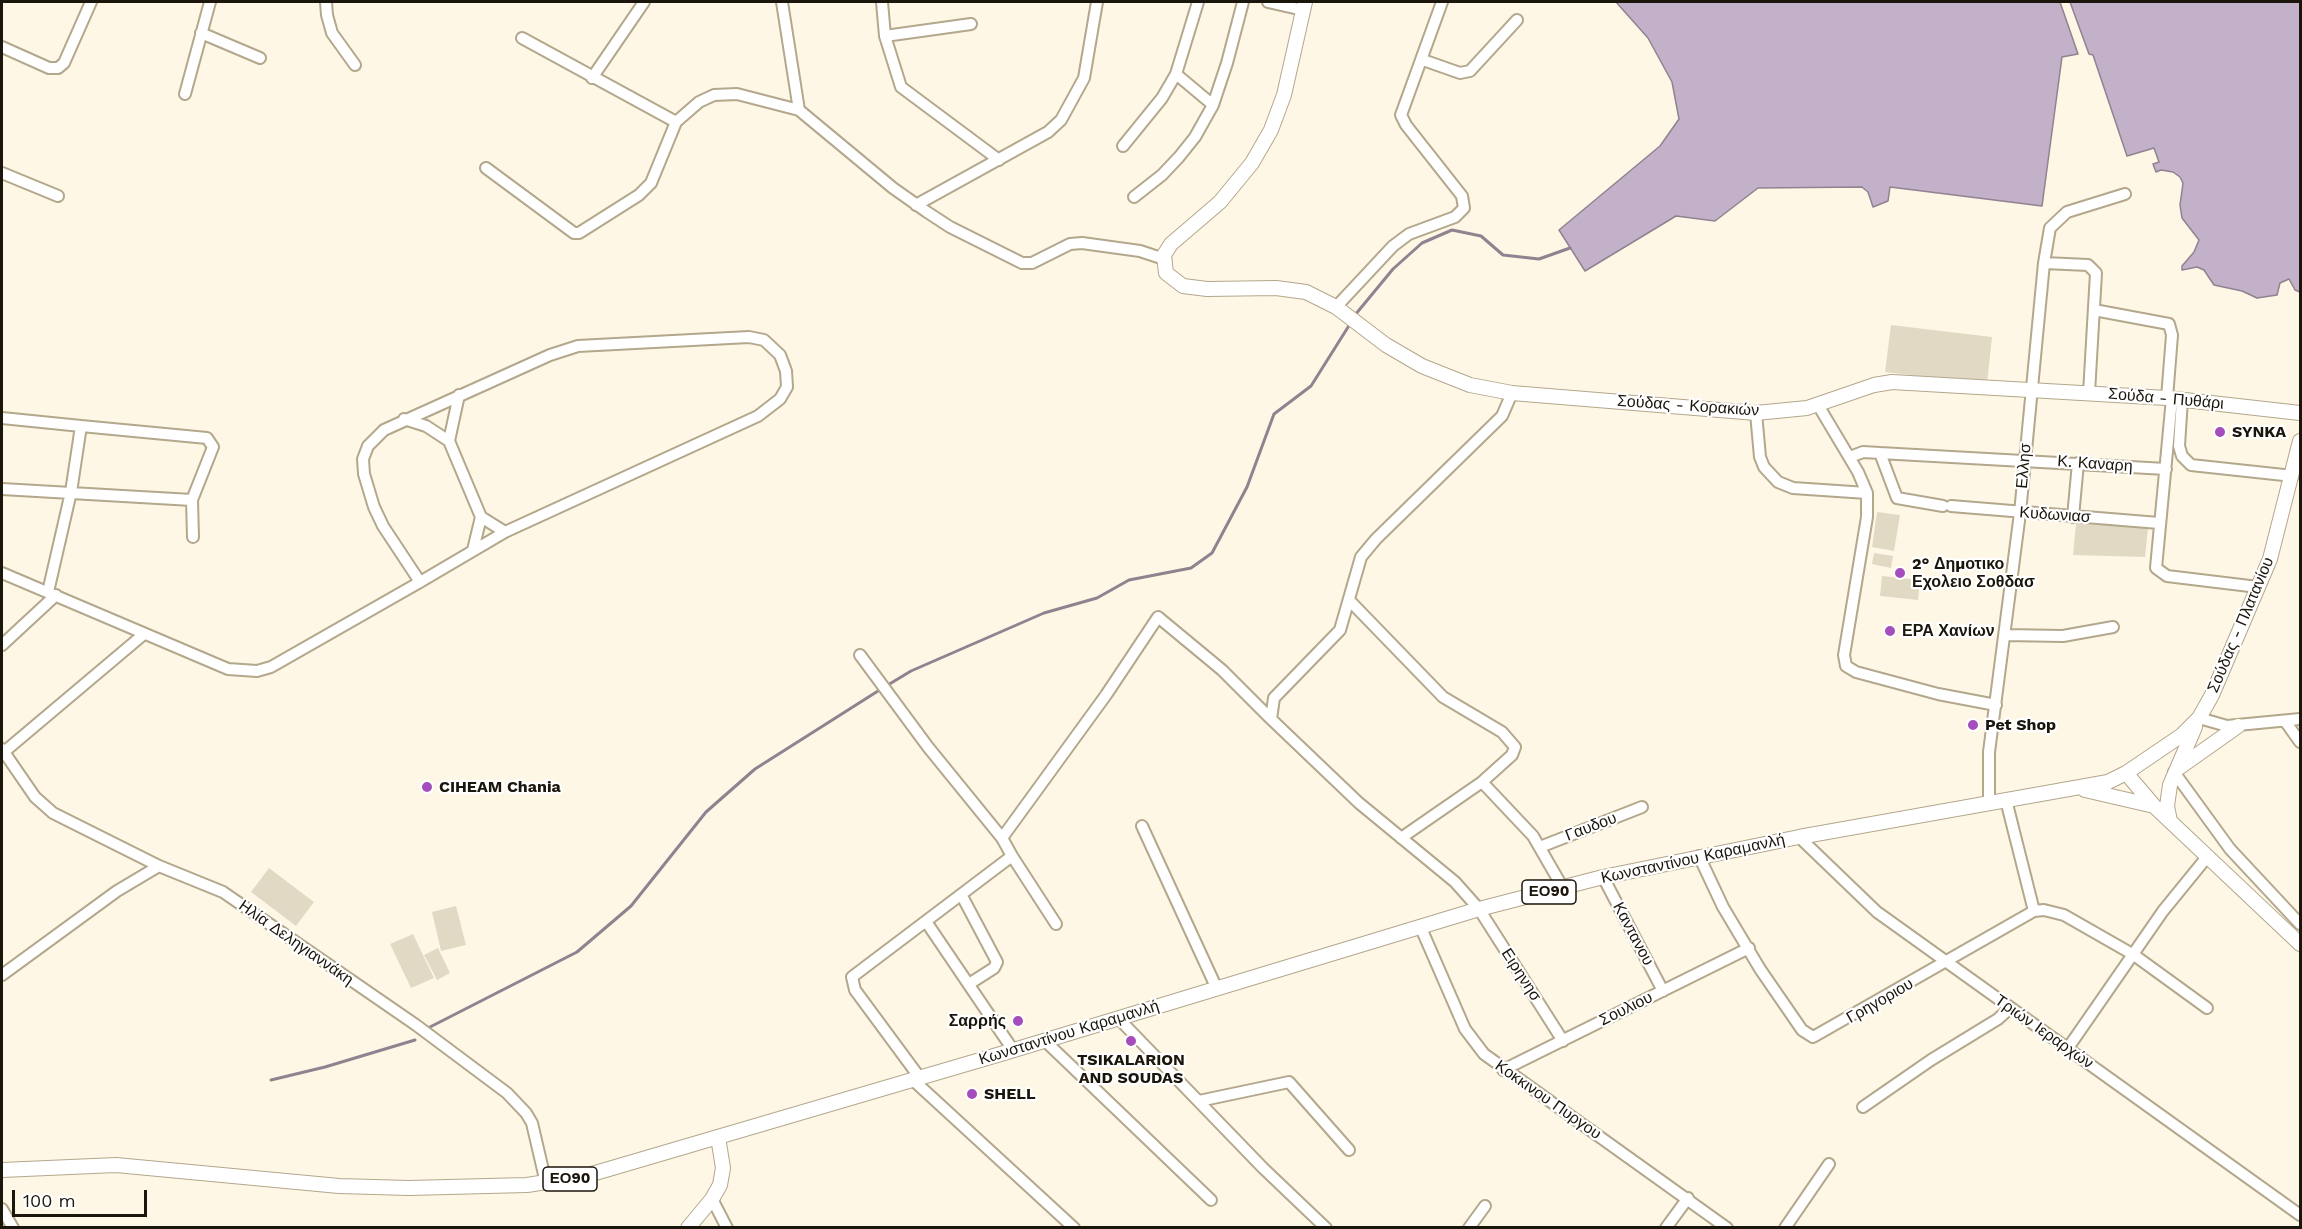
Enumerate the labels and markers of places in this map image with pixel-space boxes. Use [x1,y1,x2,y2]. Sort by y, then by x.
place label: SYNKA [2232,422,2286,442]
marker: SYNKA [2213,425,2227,439]
place label: 2° Δημοτικο Εχολειο Σοθδασ [1912,554,2035,592]
marker: 2° Δημοτικο Εχολειο Σοθδασ [1893,566,1907,580]
place label: ΕΡΑ Χανίων [1902,621,1995,641]
marker: ΕΡΑ Χανίων [1883,624,1897,638]
place label: Pet Shop [1985,715,2056,735]
marker: Pet Shop [1966,718,1980,732]
place label: CIHEAM Chania [439,777,561,797]
marker: CIHEAM Chania [420,780,434,794]
place label: Σαρρής [949,1011,1006,1031]
marker: Σαρρής [1011,1014,1025,1028]
marker: TSIKALARION AND SOUDAS [1124,1034,1138,1048]
place label: TSIKALARION AND SOUDAS [1077,1050,1185,1088]
place label: SHELL [984,1084,1036,1104]
marker: SHELL [965,1087,979,1101]

